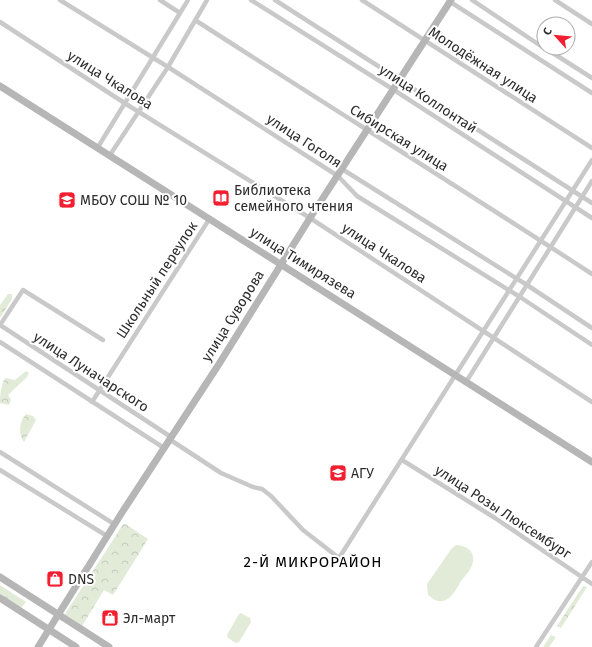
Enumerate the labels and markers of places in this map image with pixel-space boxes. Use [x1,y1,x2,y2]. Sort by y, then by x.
place label: Библиотека семейного чтения [234,182,353,215]
library icon: Библиотека семейного чтения [211,188,231,208]
school or university icon: МБОУ СОШ № 10 [57,190,77,210]
place label: МБОУ СОШ № 10 [80,192,187,209]
school or university icon: АГУ [328,463,348,483]
place label: АГУ [351,465,374,482]
shop icon: DNS [45,569,65,589]
place label: DNS [68,571,95,588]
shop icon: Эл-март [100,608,120,628]
place label: Эл-март [123,610,176,627]

